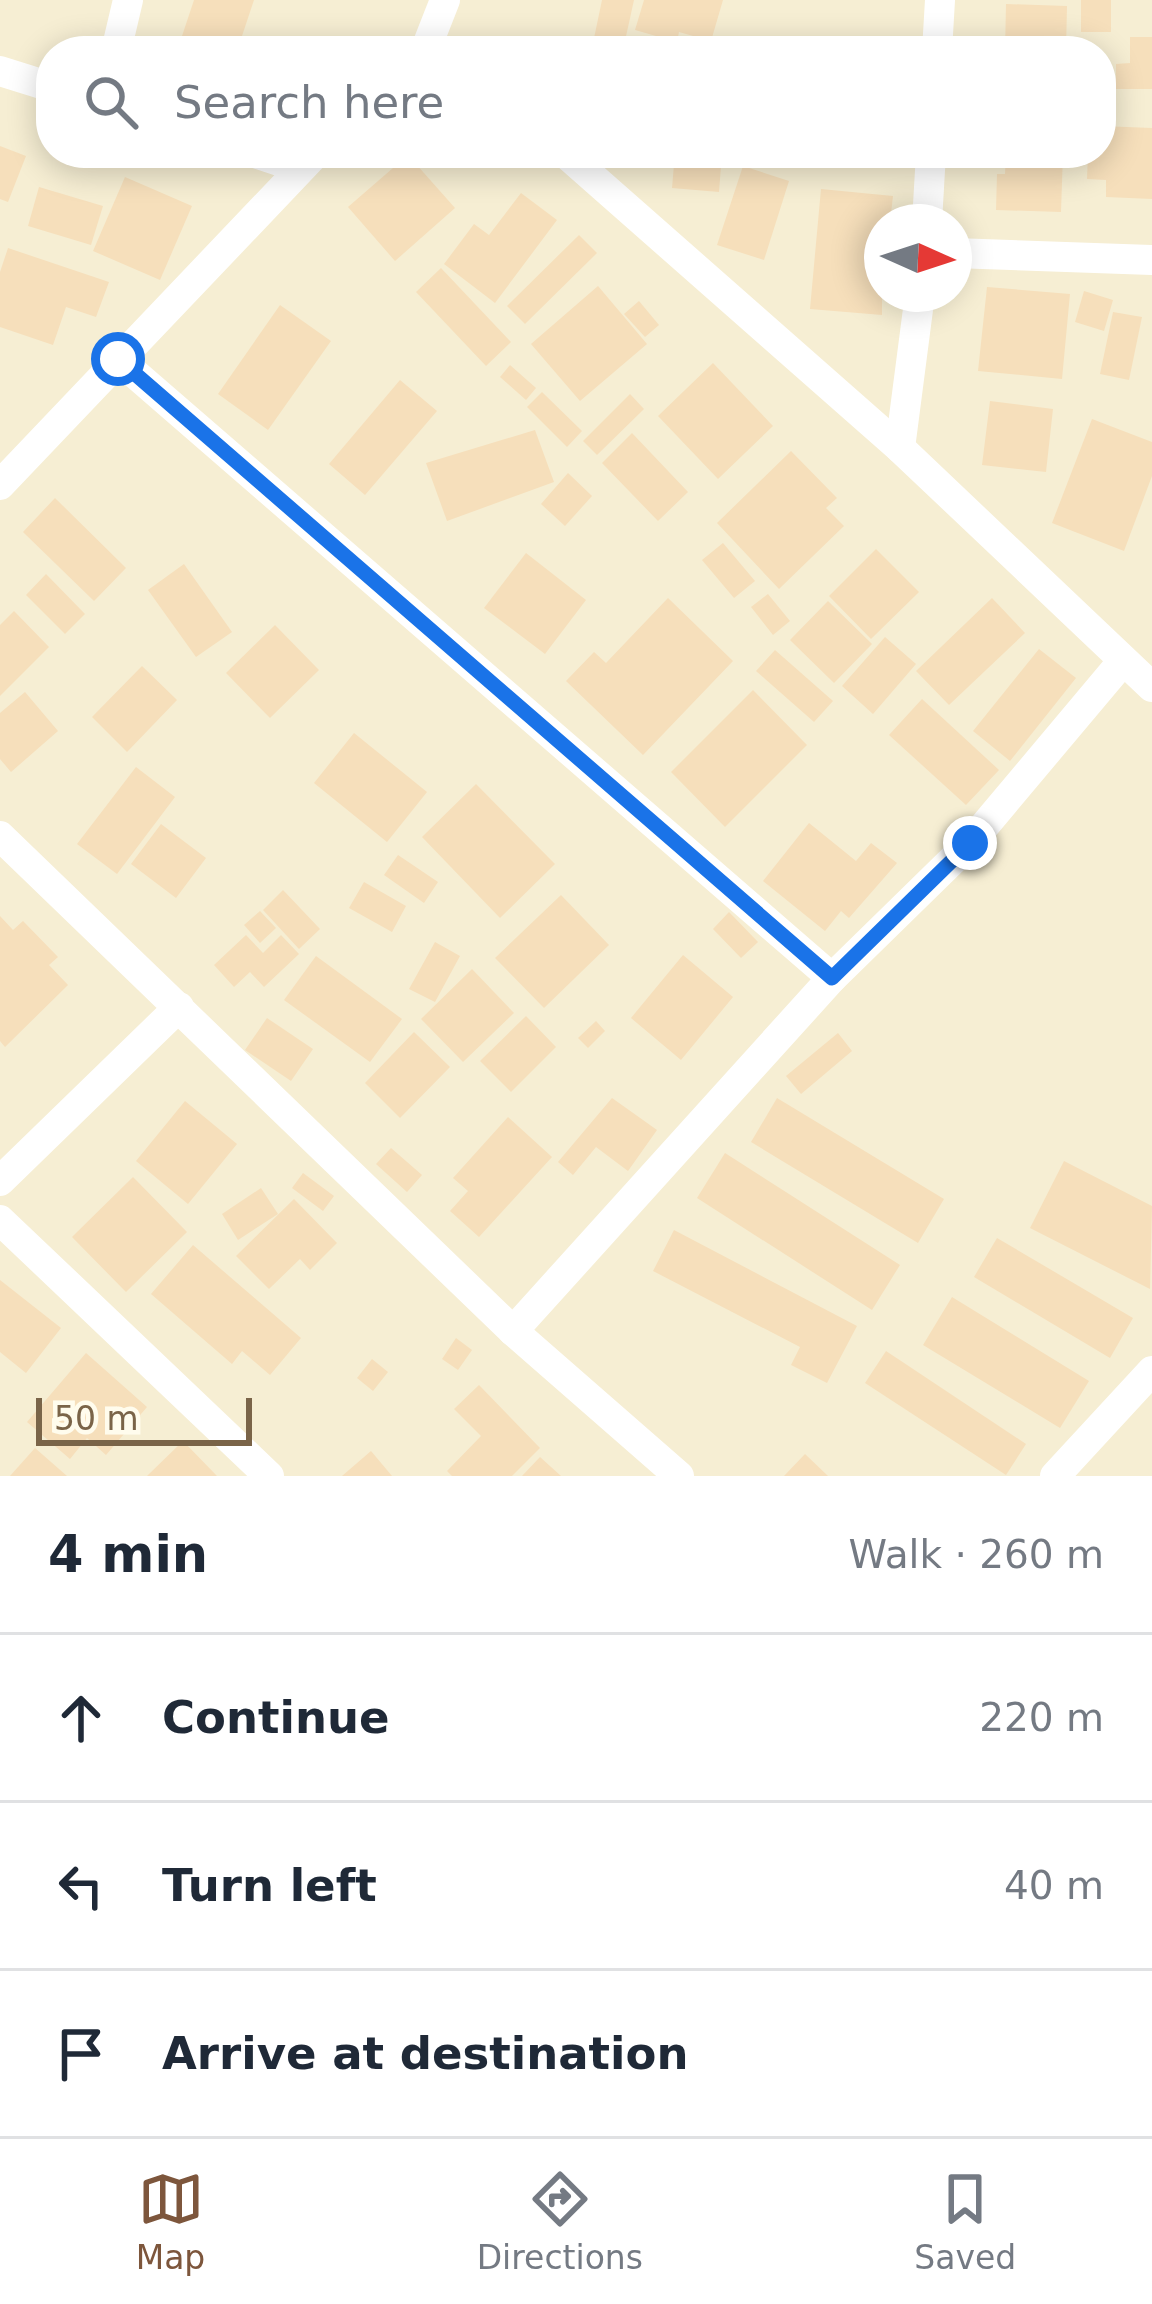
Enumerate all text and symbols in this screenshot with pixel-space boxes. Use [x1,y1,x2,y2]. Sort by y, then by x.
search box [36,36,1116,168]
icon: search [78,69,144,135]
text: Search here [174,76,444,129]
north arrow [864,204,972,312]
route start [91,332,145,386]
route end [943,816,997,870]
scale bar [36,1392,252,1445]
text: 50 m [54,1399,139,1438]
text: 4 min [48,1525,208,1584]
text: Walk · 260 m [849,1532,1104,1577]
icon: ahead [48,1685,114,1751]
text: Continue [162,1691,390,1744]
text: 220 m [979,1695,1104,1740]
icon: left [48,1853,114,1919]
text: Turn left [162,1859,377,1912]
text: 40 m [1004,1863,1104,1908]
icon: arrive [48,2021,114,2087]
text: Arrive at destination [162,2027,688,2080]
tab: Map [136,2166,205,2277]
tab: Directions [477,2166,643,2277]
tab: Saved [914,2166,1016,2277]

